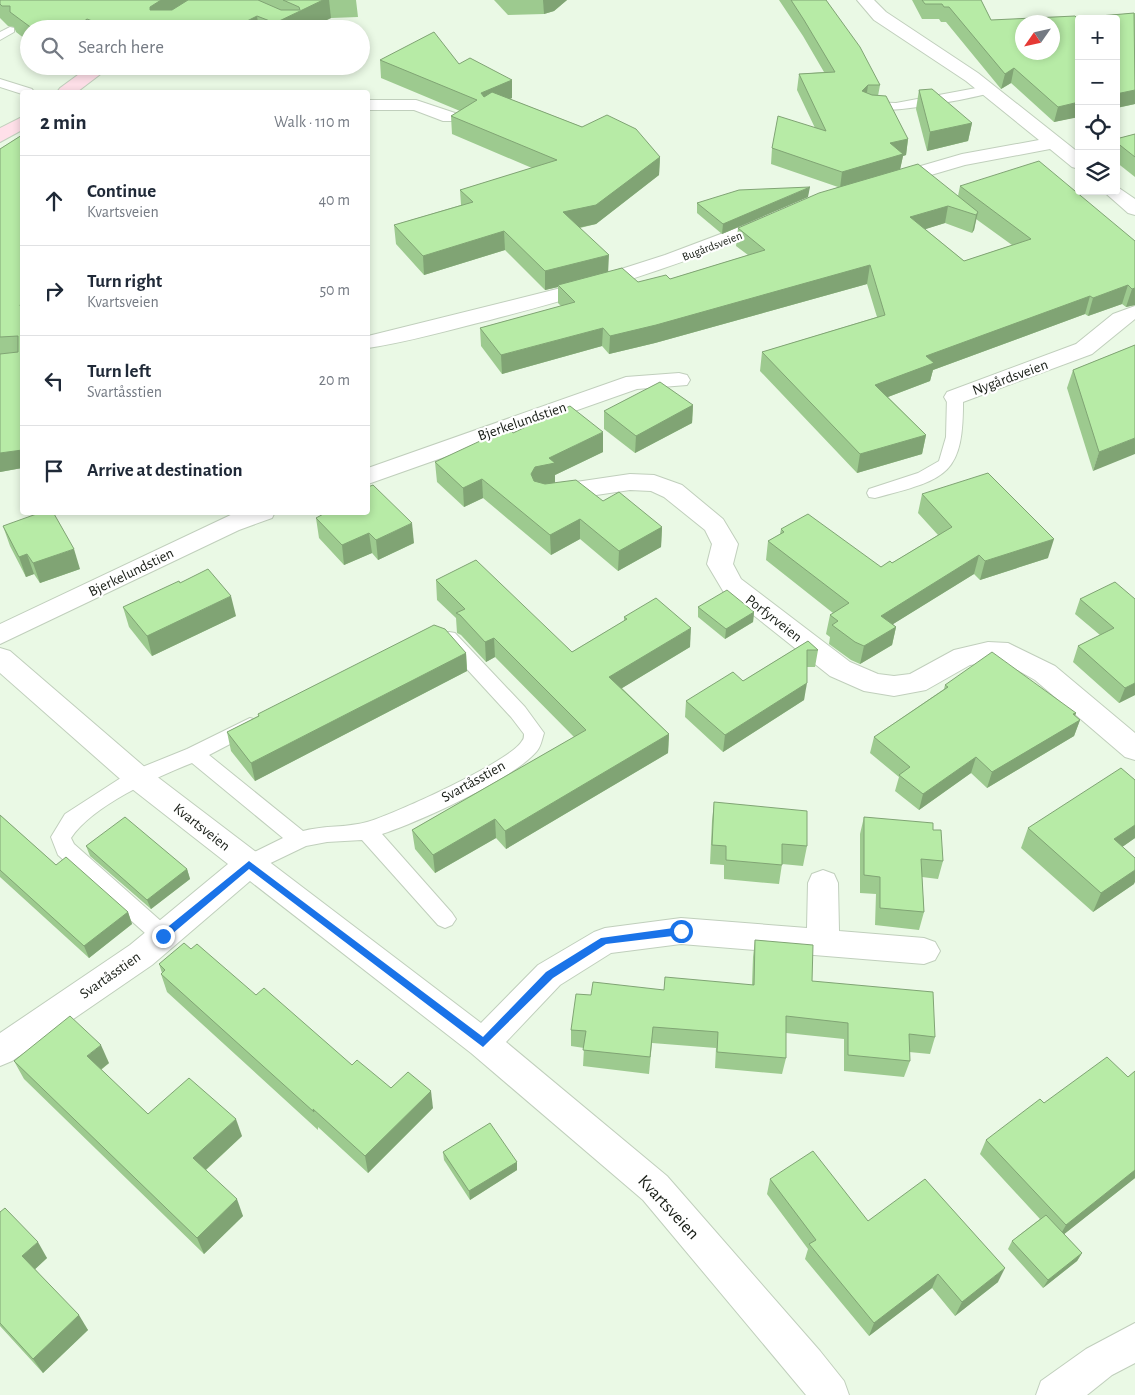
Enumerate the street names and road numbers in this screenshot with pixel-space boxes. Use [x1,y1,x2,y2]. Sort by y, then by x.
street label: Bugårdsveien [680,229,744,263]
street label: Nygårdsveien [970,357,1050,398]
street label: Bjerkelundstien [476,399,568,444]
street label: Bjerkelundstien [86,545,176,599]
street label: Porfyrveien [743,592,805,645]
street label: Svartåsstien [439,758,508,805]
street label: Kvartsveien [171,801,233,854]
street label: Svartåsstien [77,949,143,1002]
street label: Kvartsveien [634,1172,702,1243]

